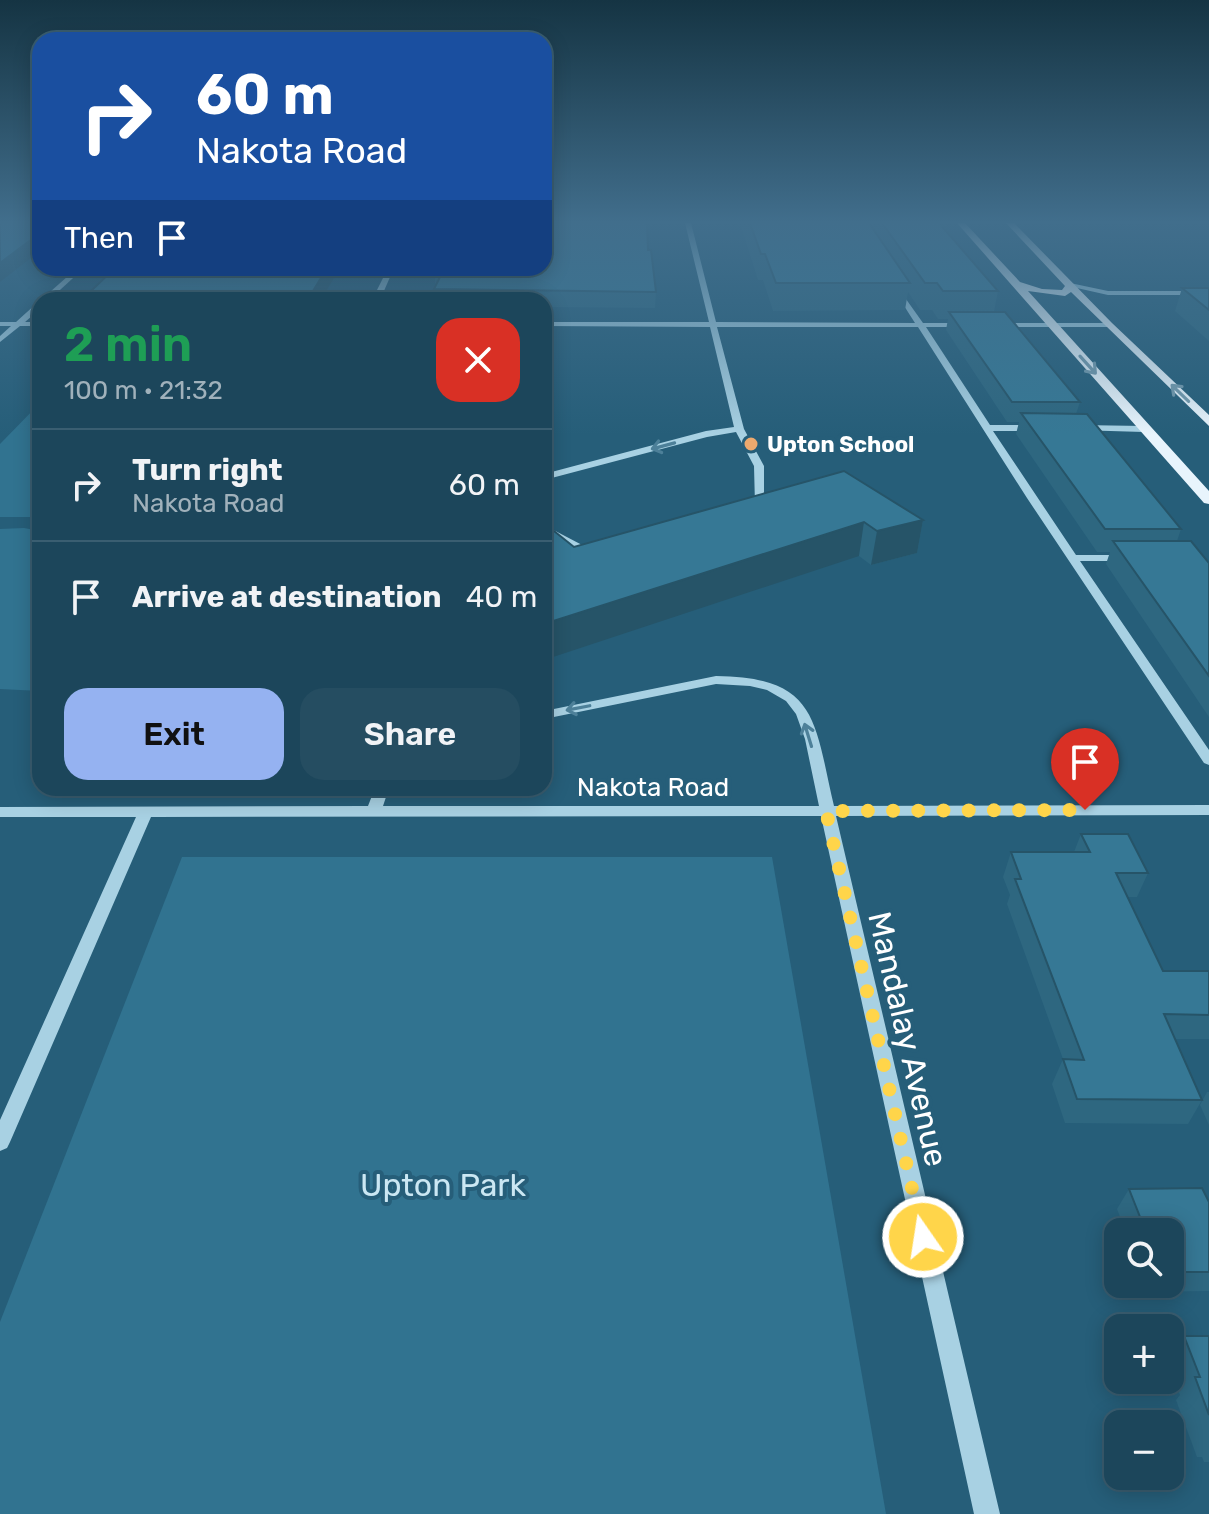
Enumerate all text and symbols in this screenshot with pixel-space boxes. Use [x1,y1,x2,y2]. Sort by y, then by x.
text: 60 m [196,62,334,128]
icon: right [64,64,168,168]
text: Nakota Road [196,129,407,172]
icon: arrive [150,216,194,260]
text: Then [64,220,134,256]
text: 2 min [64,316,192,373]
button: close [436,318,520,402]
one-way arrow [1079,354,1097,374]
text: 100 m · 21:32 [64,375,223,406]
one-way arrow [1171,384,1190,403]
place label: Upton School [767,431,914,458]
marker: Upton School [742,435,760,453]
one-way arrow [650,439,676,454]
text: Turn right [132,452,283,488]
icon: right [64,463,108,507]
text: 60 m [449,467,520,503]
text: Nakota Road [132,488,285,519]
icon: arrive [64,575,108,619]
text: Arrive at destination [132,579,442,615]
text: 40 m [466,579,537,615]
button: Exit [64,688,284,780]
button: Share [300,688,520,780]
one-way arrow [566,701,592,716]
one-way arrow [800,722,815,747]
pin [1051,728,1119,810]
icon: arrive [1063,740,1107,784]
street label: Nakota Road [577,772,729,803]
street label: Mandalay Avenue [860,908,956,1170]
park label: Upton Park [360,1166,526,1204]
position arrow [881,1195,965,1279]
map controls [1104,1218,1184,1490]
button: search [1104,1218,1184,1298]
button: + [1104,1314,1184,1394]
button: − [1104,1410,1184,1490]

